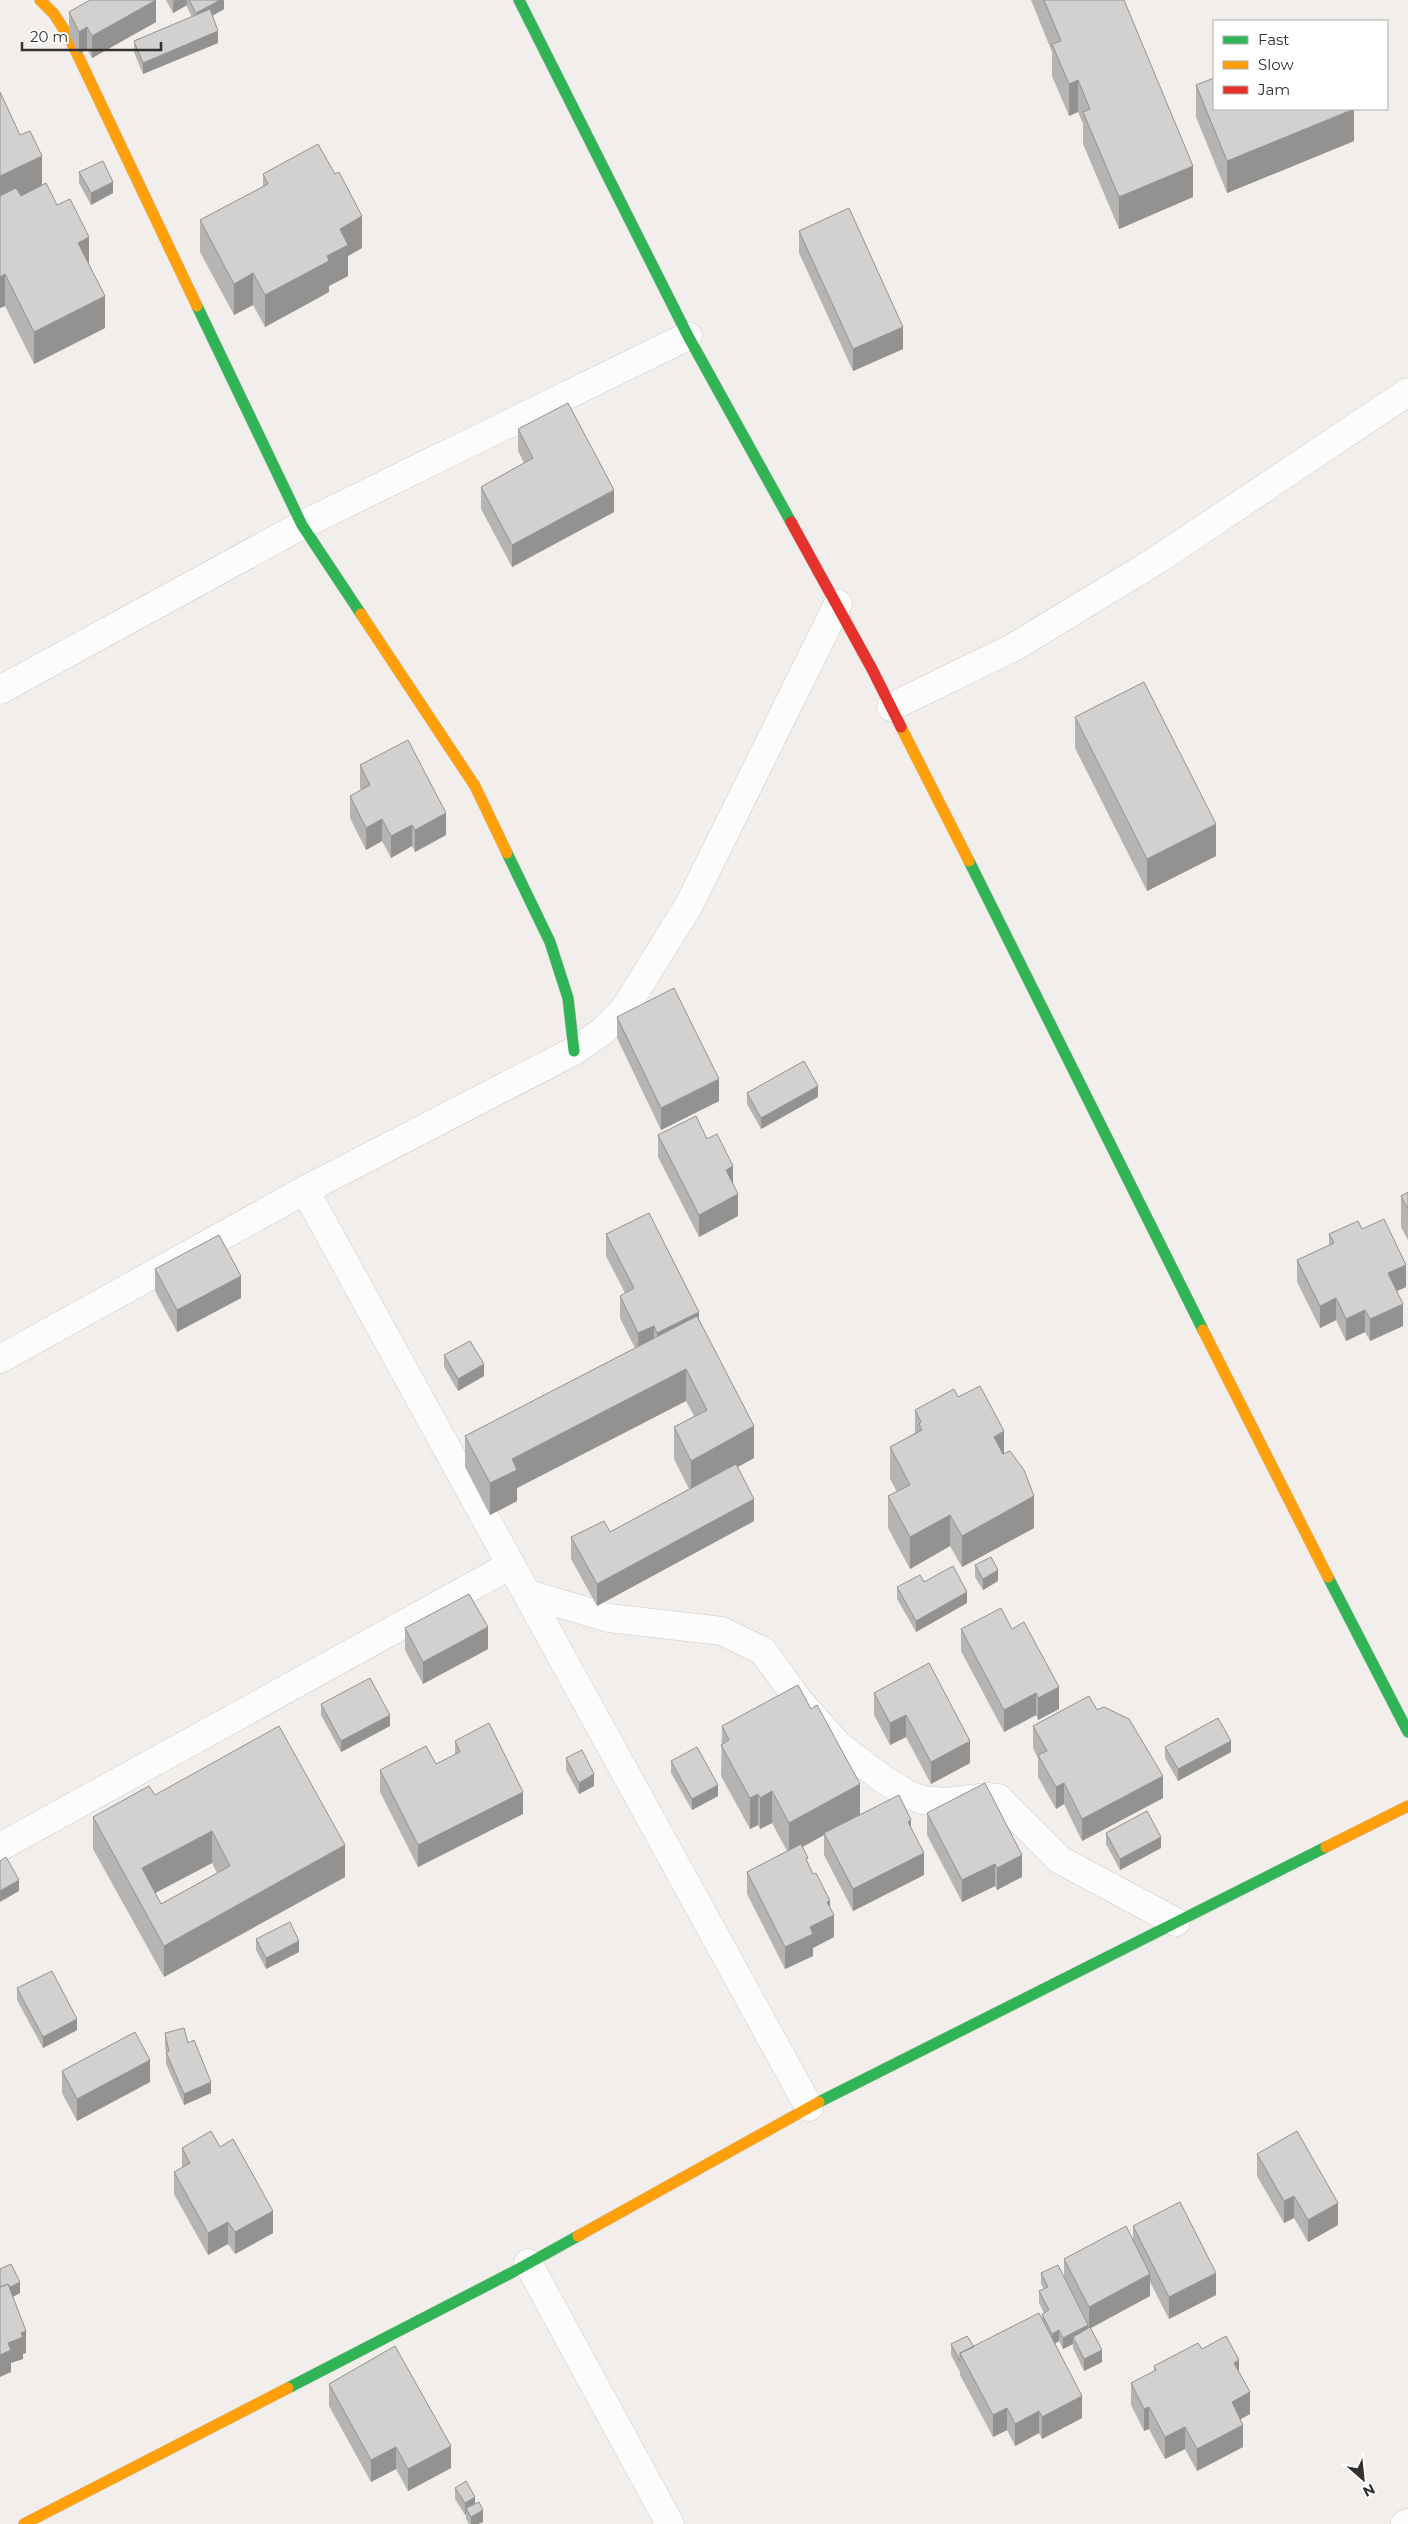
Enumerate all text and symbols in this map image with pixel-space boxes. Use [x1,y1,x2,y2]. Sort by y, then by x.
scale bar [22,20,161,52]
legend [1213,20,1388,110]
text: 20 m [30,27,68,46]
text: Fast [1258,30,1289,49]
text: Slow [1258,55,1294,74]
text: Jam [1257,80,1290,99]
north arrow [1338,2454,1388,2504]
text: N [1360,2480,1378,2501]

